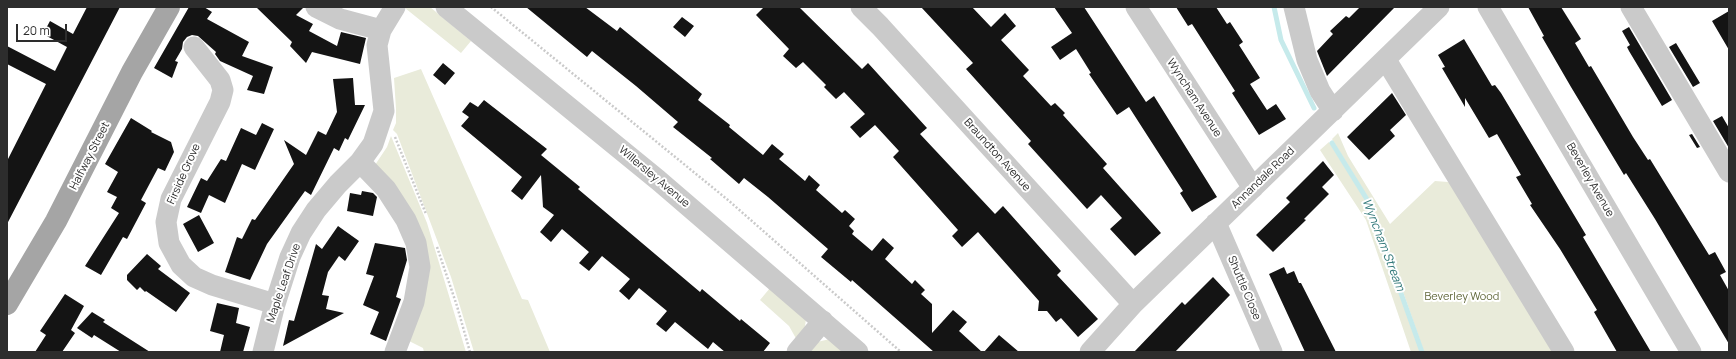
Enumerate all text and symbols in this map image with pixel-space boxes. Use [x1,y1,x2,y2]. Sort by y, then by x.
scale bar [18,16,69,42]
text: 20 m [23,22,50,39]
street label: Wyncham Avenue [1164,56,1224,140]
street label: Braundton Avenue [961,116,1033,194]
street label: Halfway Street [67,120,113,192]
street label: Beverley Avenue [1563,141,1617,219]
street label: Firside Grove [165,142,203,206]
street label: Willersley Avenue [616,144,692,210]
street label: Annandale Road [1229,145,1297,211]
water label: Wyncham Stream [1359,197,1407,293]
street label: Maple Leaf Drive [264,242,304,324]
street label: Shuttle Close [1225,254,1263,322]
park label: Beverley Wood [1425,290,1499,304]

